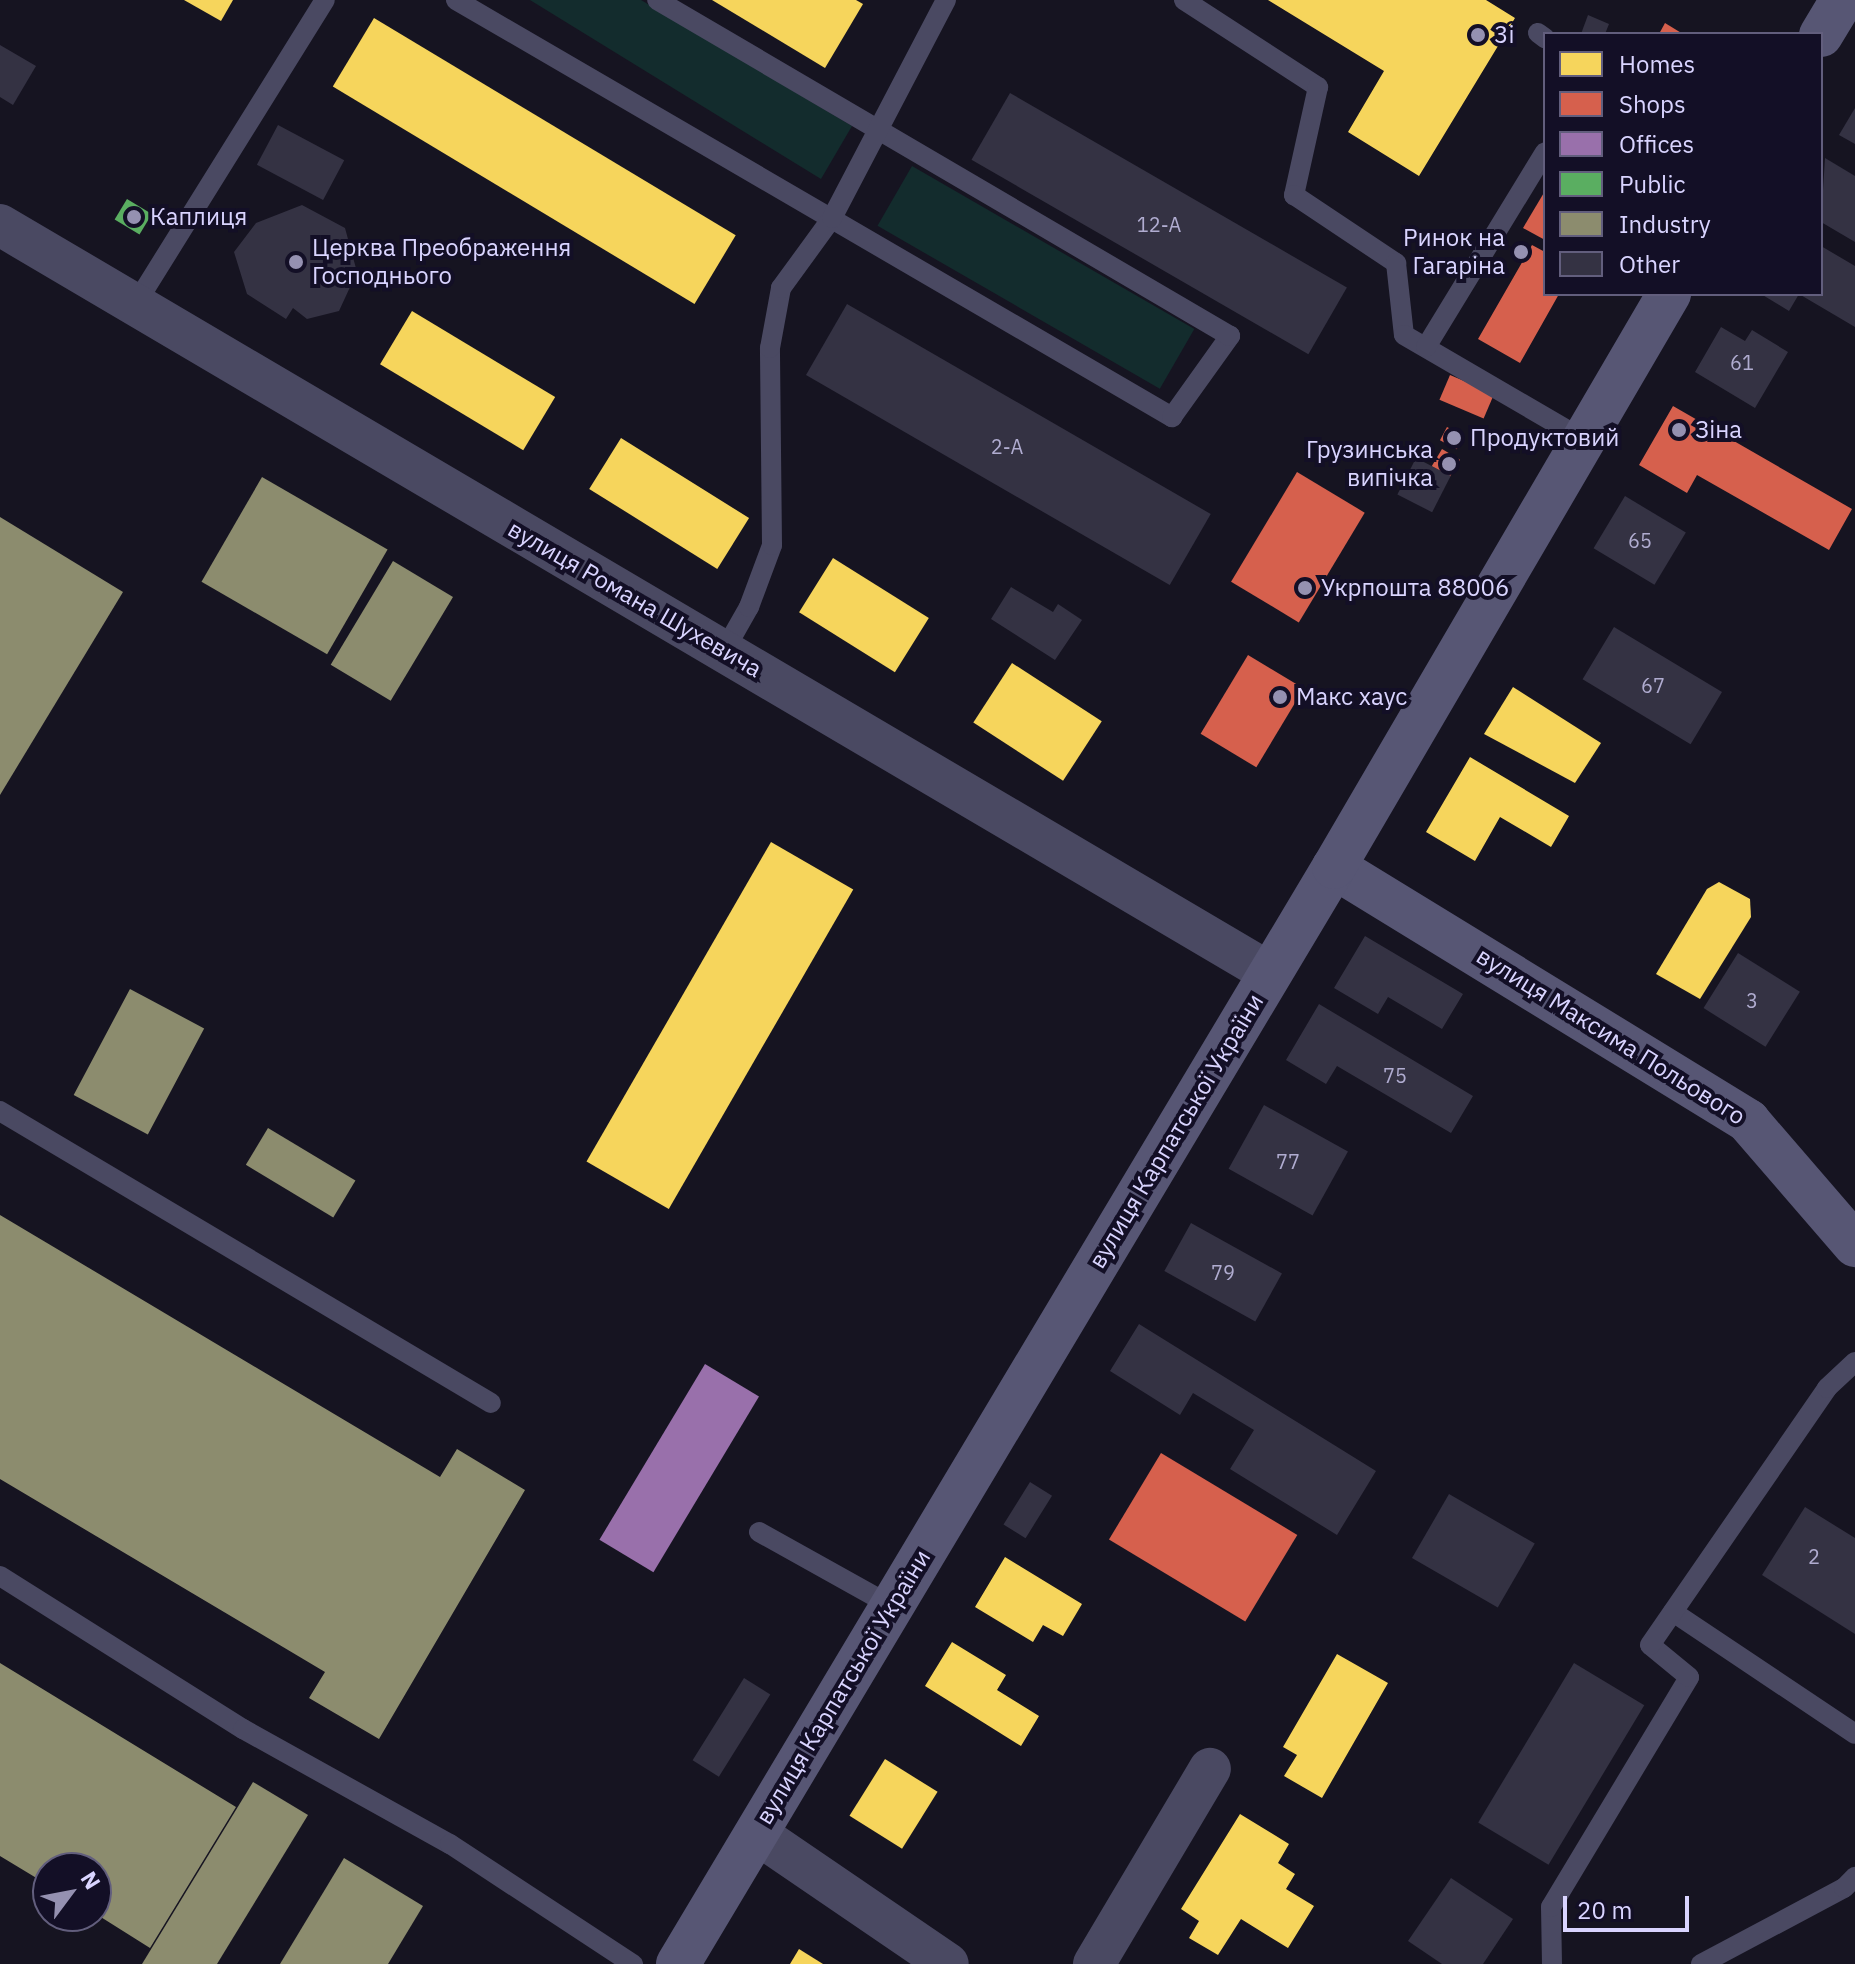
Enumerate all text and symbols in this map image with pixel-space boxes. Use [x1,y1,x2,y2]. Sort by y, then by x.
place label: 3і [1494,21,1514,49]
marker: 3і [1469,26,1487,44]
legend [1543,32,1823,296]
text: Homes [1619,48,1695,80]
text: Shops [1619,88,1686,120]
text: Offices [1619,128,1694,160]
text: Public [1619,168,1686,200]
place label: Каплиця [150,203,247,231]
marker: Каплиця [125,208,143,226]
text: Industry [1619,208,1711,240]
house number: 12-А [1137,212,1181,236]
place label: Ринок на Гагаріна [1403,224,1505,280]
place label: Церква Преображення Господнього [312,234,571,290]
marker: Ринок на Гагаріна [1512,243,1530,261]
text: Other [1619,248,1680,280]
marker: Церква Преображення Господнього [287,253,305,271]
house number: 61 [1730,350,1754,374]
place label: Зіна [1695,416,1742,444]
marker: Зіна [1670,421,1688,439]
place label: Продуктовий [1470,424,1619,452]
marker: Продуктовий [1445,429,1463,447]
house number: 2-А [991,434,1023,458]
place label: Грузинська випічка [1306,436,1433,492]
marker: Грузинська випічка [1440,455,1458,473]
street label: вулиця Романа Шухевича [503,514,767,684]
house number: 65 [1628,528,1652,552]
place label: Укрпошта 88006 [1321,574,1509,602]
marker: Укрпошта 88006 [1296,579,1314,597]
house number: 67 [1641,673,1665,697]
place label: Макс хаус [1296,683,1407,711]
marker: Макс хаус [1271,688,1289,706]
street label: вулиця Максима Польового [1471,941,1751,1131]
house number: 3 [1746,988,1758,1012]
street label: вулиця Карпатської України [1083,989,1269,1273]
house number: 75 [1383,1063,1407,1087]
house number: 77 [1276,1149,1300,1173]
house number: 79 [1211,1260,1235,1284]
house number: 2 [1808,1544,1820,1568]
street label: вулиця Карпатської України [750,1545,936,1829]
north arrow [32,1852,112,1932]
text: N [75,1866,108,1895]
scale bar [1567,1880,1693,1930]
text: 20 m [1577,1894,1632,1926]

